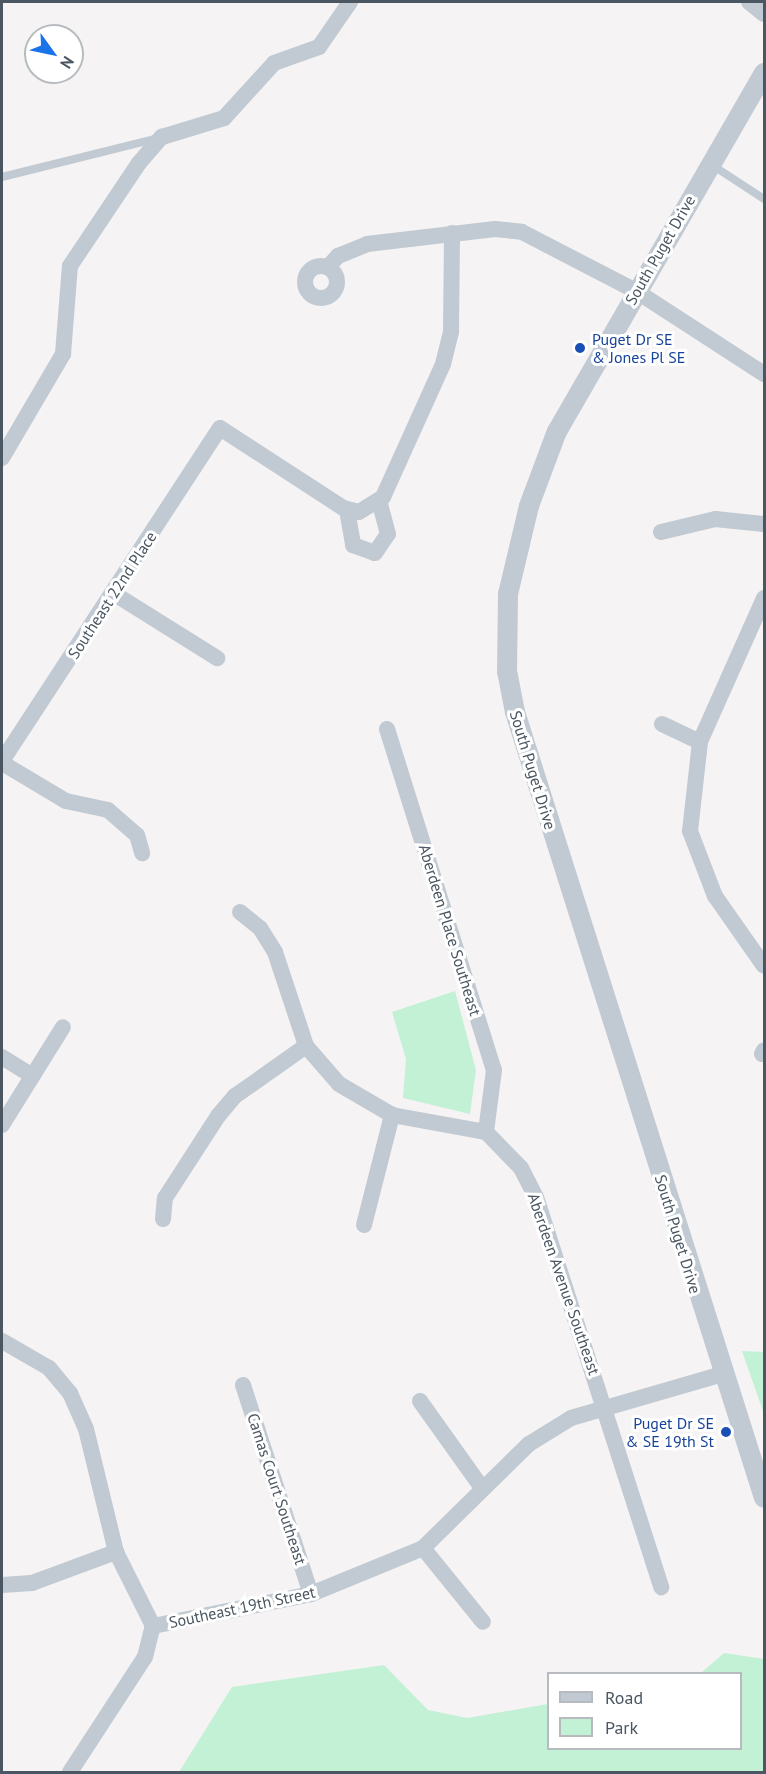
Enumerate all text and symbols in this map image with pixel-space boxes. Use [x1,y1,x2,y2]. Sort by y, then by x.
north arrow [24,24,84,84]
text: N [56,53,79,73]
street label: South Puget Drive [621,192,699,308]
place label: Puget Dr SE & Jones Pl SE [592,329,685,367]
marker: Puget Dr SE & Jones Pl SE [573,341,587,355]
street label: Southeast 22nd Place [64,528,160,662]
street label: South Puget Drive [506,708,560,832]
street label: Aberdeen Place Southeast [415,842,485,1018]
street label: South Puget Drive [651,1172,705,1296]
street label: Aberdeen Avenue Southeast [524,1190,604,1378]
street label: Camas Court Southeast [243,1411,311,1567]
place label: Puget Dr SE & SE 19th St [626,1413,714,1451]
marker: Puget Dr SE & SE 19th St [719,1425,733,1439]
street label: Southeast 19th Street [167,1582,317,1632]
legend [547,1672,742,1750]
text: Road [605,1686,643,1709]
text: Park [605,1716,638,1739]

